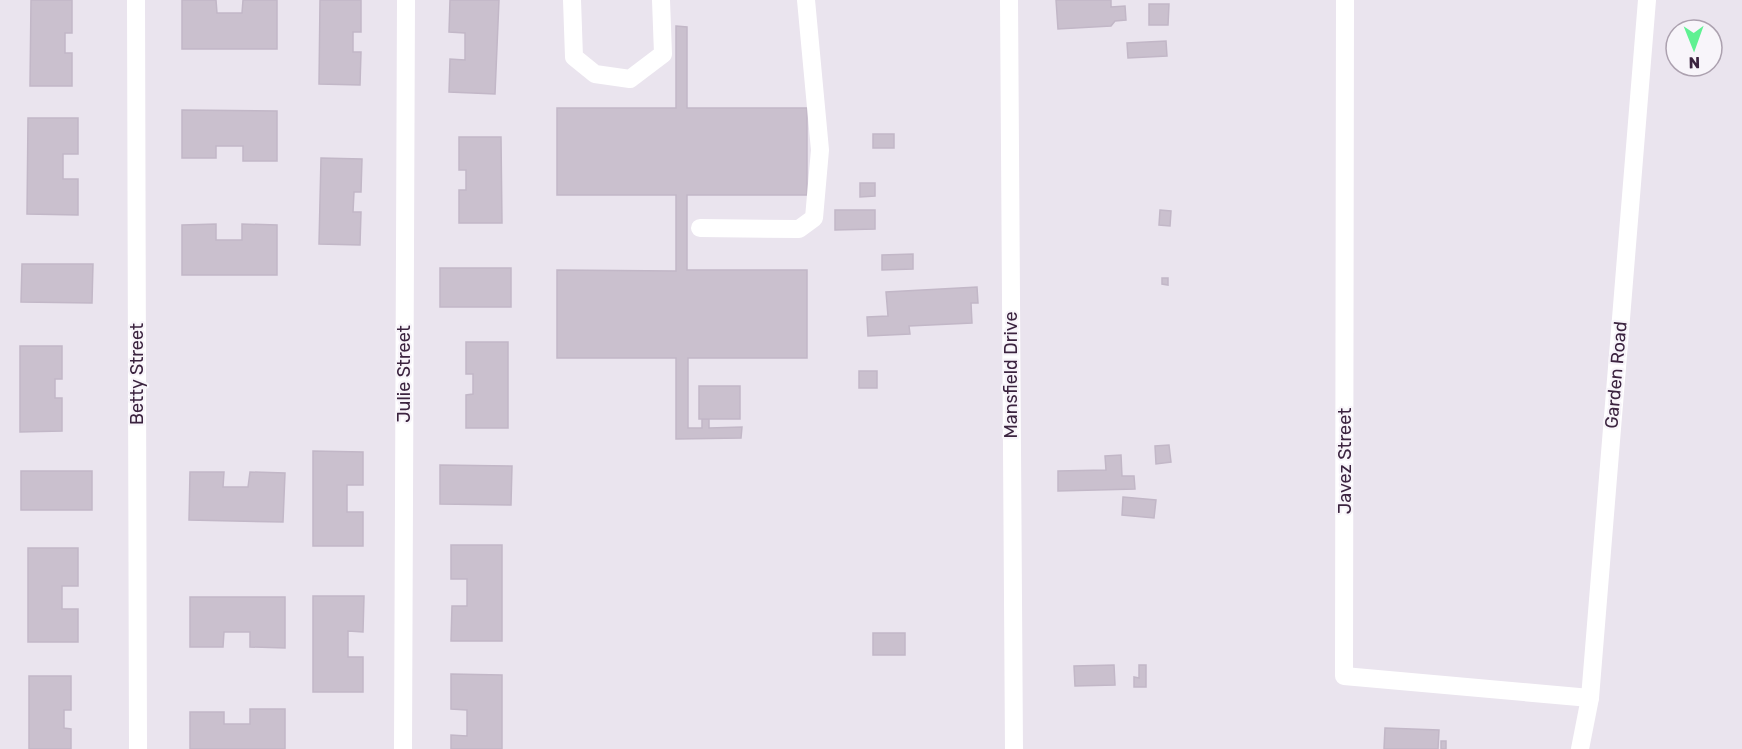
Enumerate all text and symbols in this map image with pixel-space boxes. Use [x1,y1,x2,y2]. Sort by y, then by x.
north arrow [1664,18,1724,78]
text: N [1688,53,1700,72]
street label: Mansfield Drive [1000,311,1022,439]
street label: Garden Road [1600,320,1632,430]
street label: Betty Street [126,323,148,425]
street label: Julie Street [393,325,415,423]
street label: Javez Street [1334,408,1356,514]

